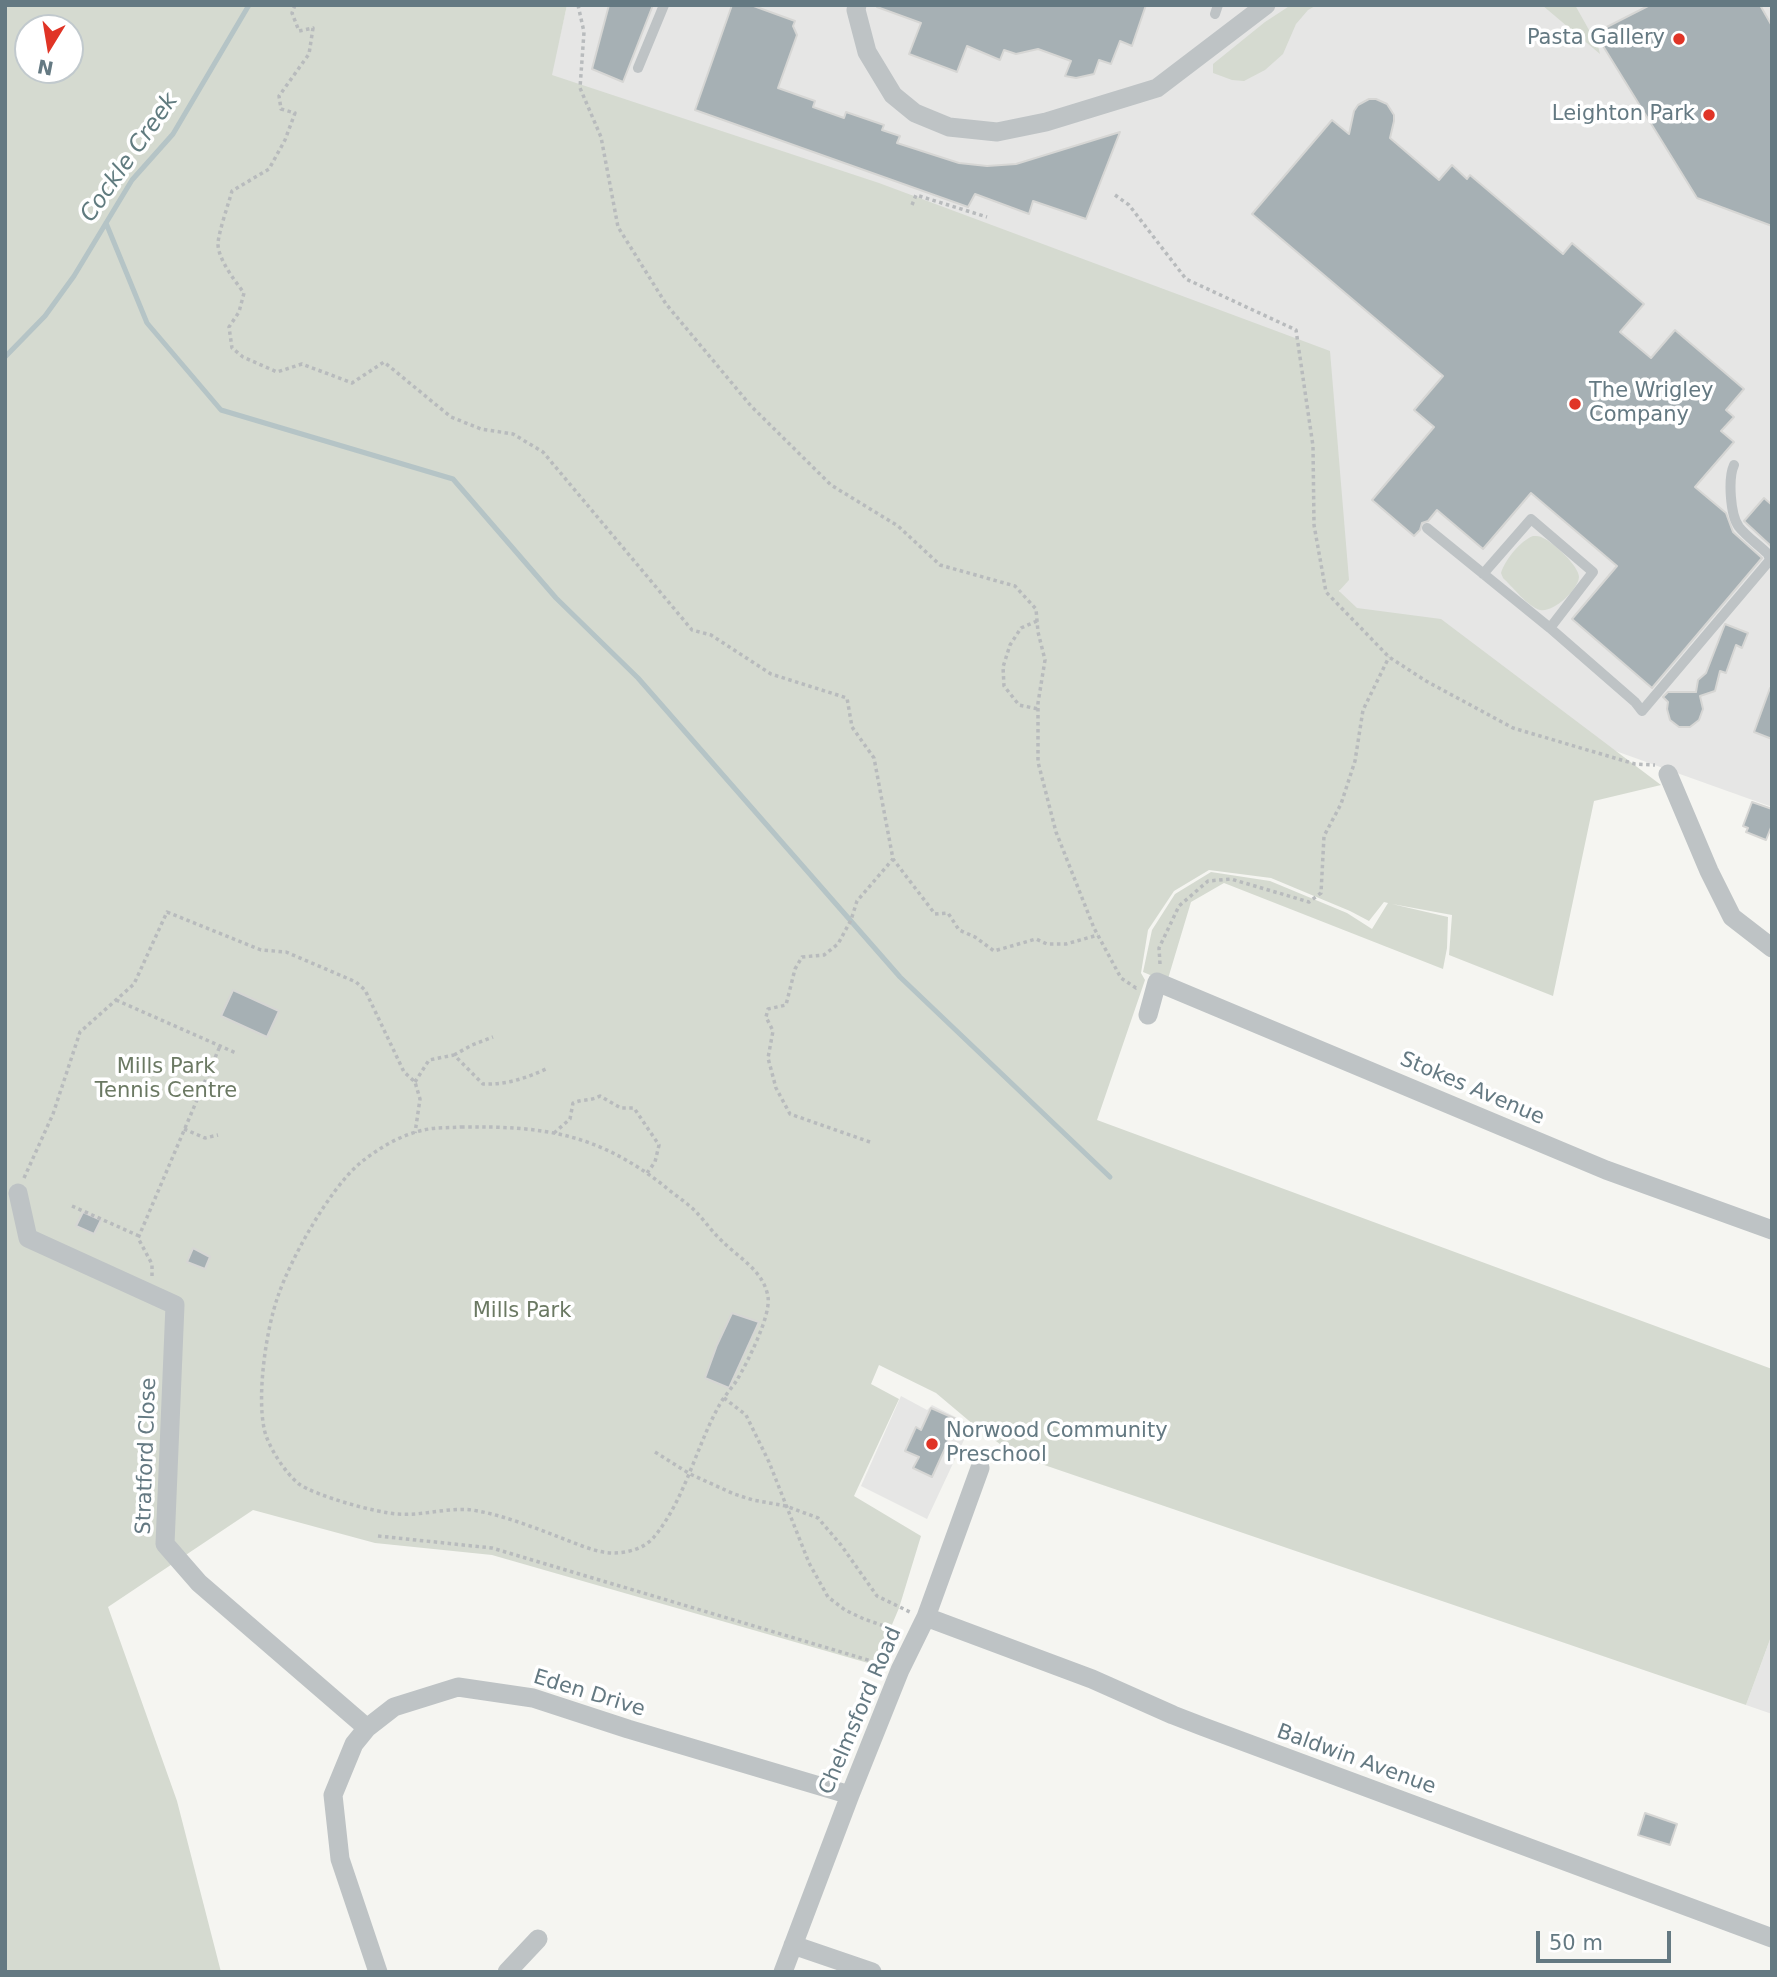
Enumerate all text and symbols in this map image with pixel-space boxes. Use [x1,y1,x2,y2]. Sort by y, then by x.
north arrow [14,14,84,84]
place label: Pasta Gallery [1527,26,1665,52]
marker: Pasta Gallery [1671,31,1687,47]
text: N [35,55,55,80]
water label: Cockle Creek [75,88,185,228]
place label: Leighton Park [1552,102,1695,128]
marker: Leighton Park [1701,107,1717,123]
place label: The Wrigley Company [1589,379,1714,429]
marker: The Wrigley Company [1567,396,1583,412]
street label: Stokes Avenue [1396,1047,1548,1131]
park label: Mills Park Tennis Centre [95,1055,237,1105]
park label: Mills Park [473,1299,571,1325]
street label: Stratford Close [132,1377,162,1535]
place label: Norwood Community Preschool [946,1419,1168,1469]
marker: Norwood Community Preschool [924,1436,940,1452]
street label: Chelmsford Road [814,1624,908,1798]
street label: Eden Drive [530,1665,648,1723]
street label: Baldwin Avenue [1273,1720,1439,1800]
scale bar [1539,1918,1674,1962]
text: 50 m [1549,1931,1603,1955]

